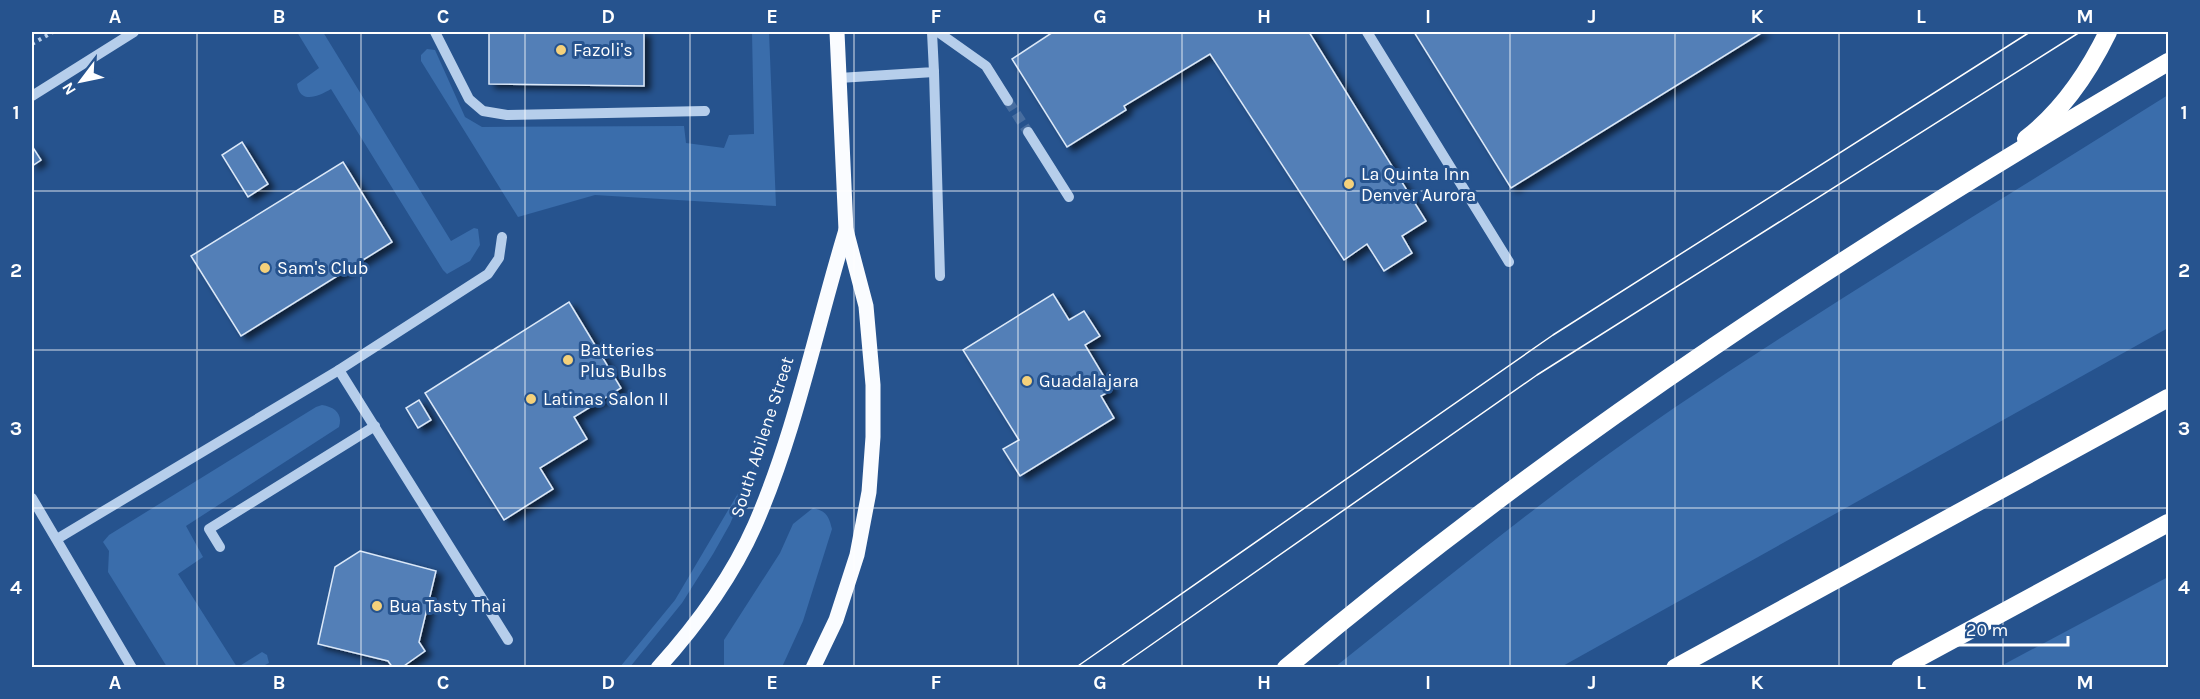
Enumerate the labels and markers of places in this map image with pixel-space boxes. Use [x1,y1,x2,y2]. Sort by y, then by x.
place label: Fazoli's [573,39,633,61]
marker: Fazoli's [554,43,568,57]
place label: La Quinta Inn Denver Aurora [1361,163,1476,206]
marker: La Quinta Inn Denver Aurora [1342,177,1356,191]
place label: Sam's Club [277,257,368,279]
marker: Sam's Club [258,261,272,275]
place label: Batteries Plus Bulbs [580,339,667,382]
marker: Batteries Plus Bulbs [561,353,575,367]
place label: Guadalajara [1039,370,1139,392]
marker: Guadalajara [1020,374,1034,388]
place label: Latinas Salon II [543,388,669,410]
marker: Latinas Salon II [524,392,538,406]
place label: Bua Tasty Thai [389,595,507,617]
marker: Bua Tasty Thai [370,599,384,613]

